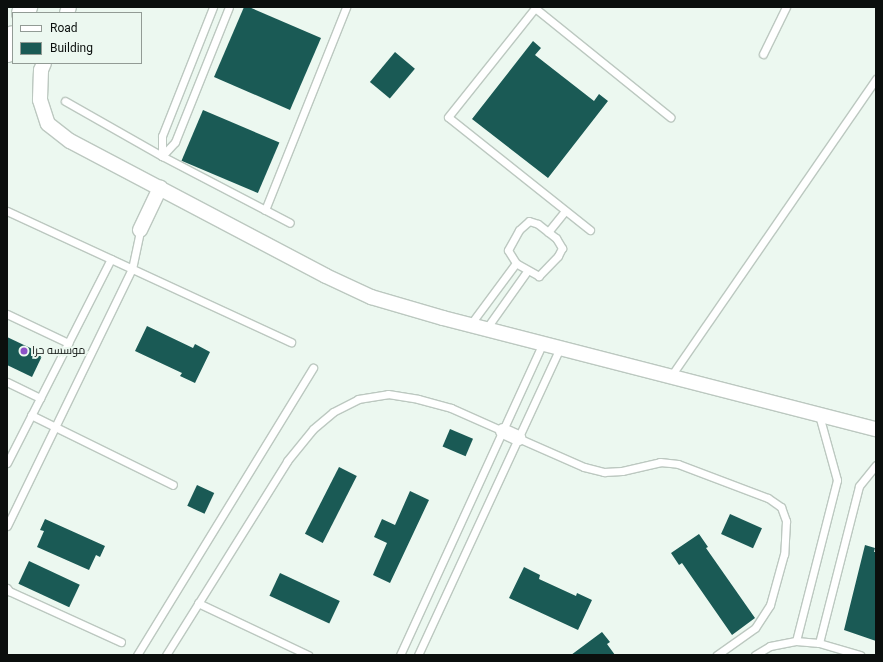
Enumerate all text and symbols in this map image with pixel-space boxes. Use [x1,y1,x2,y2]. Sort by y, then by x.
legend [12,12,142,64]
text: Road [50,21,78,35]
text: Building [50,41,93,55]
place label: موسسه حرا [32,344,85,358]
marker: موسسه حرا [19,346,29,356]

